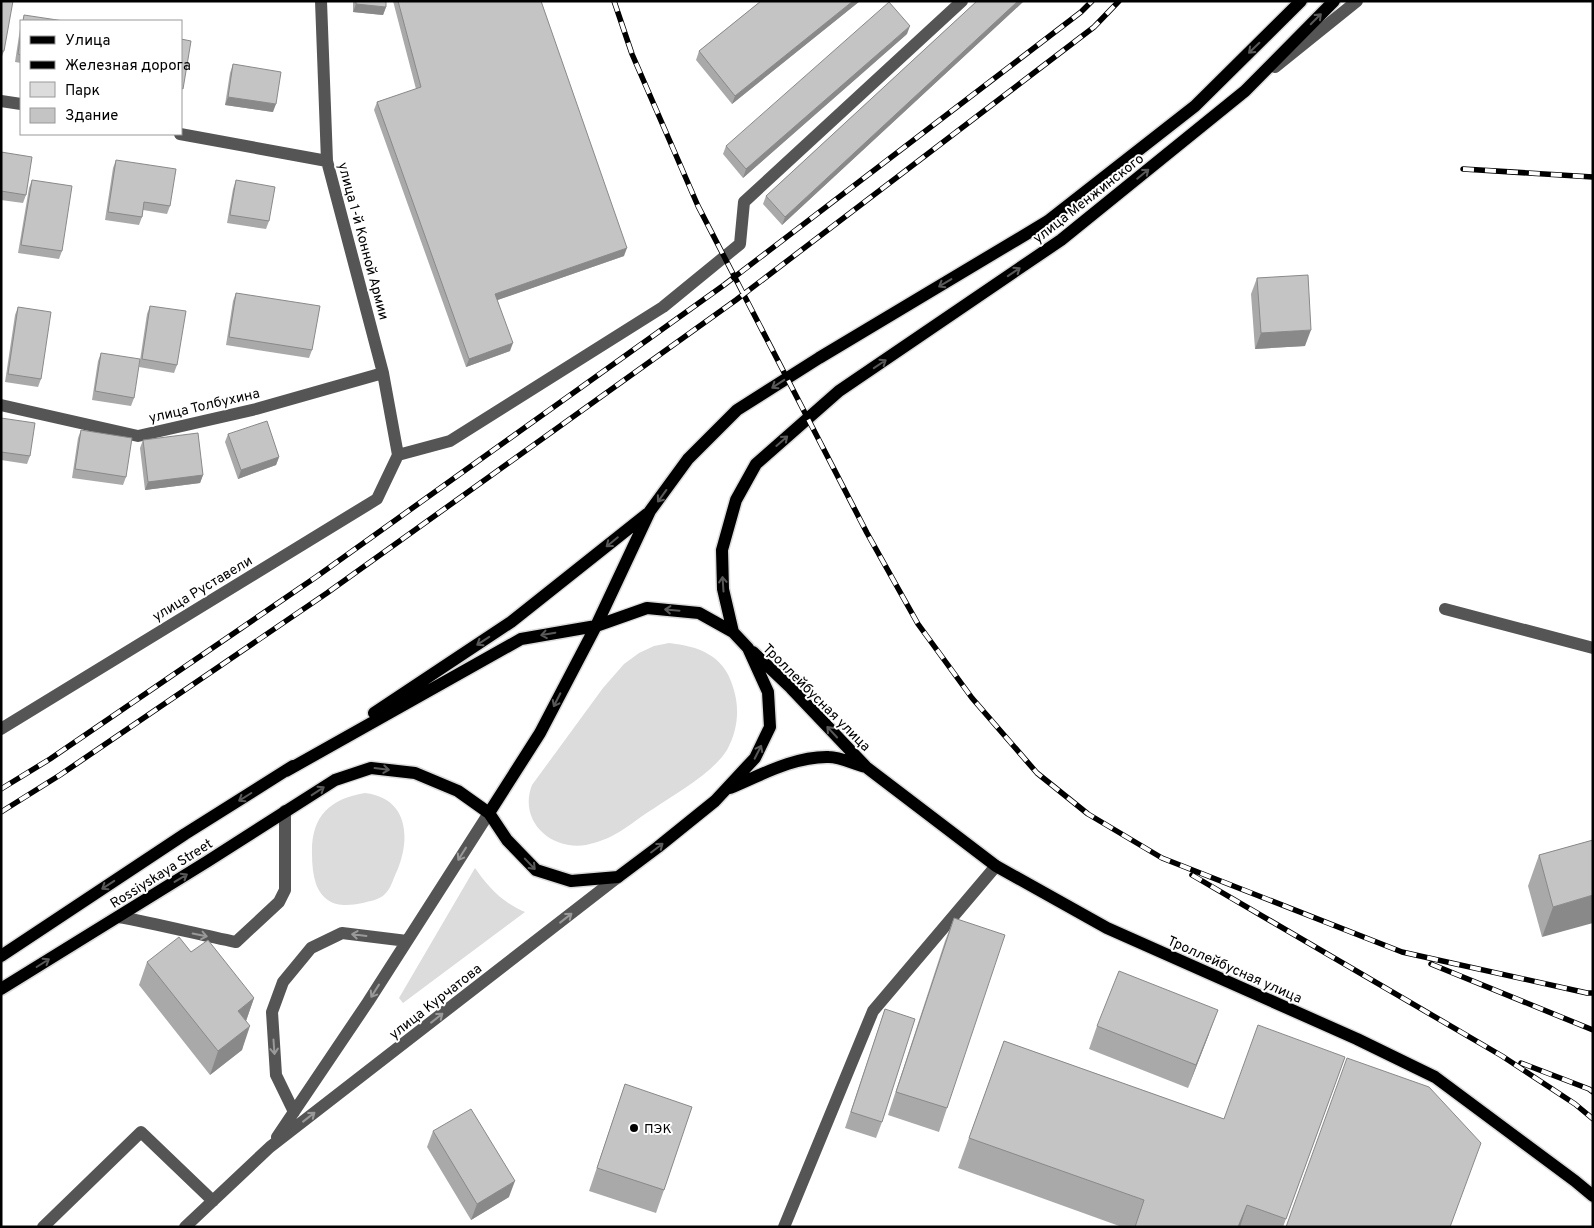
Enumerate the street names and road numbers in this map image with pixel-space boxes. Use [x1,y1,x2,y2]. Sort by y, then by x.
street label: улица Менжинского [1030,150,1148,248]
street label: улица 1-й Конной Армии [333,161,392,322]
street label: улица Толбухина [147,385,261,427]
street label: улица Руставели [150,553,256,626]
street label: Троллейбусная улица [759,641,873,755]
street label: Rossiyskaya Street [107,836,216,913]
street label: Троллейбусная улица [1165,933,1304,1008]
street label: улица Курчатова [386,961,486,1044]

